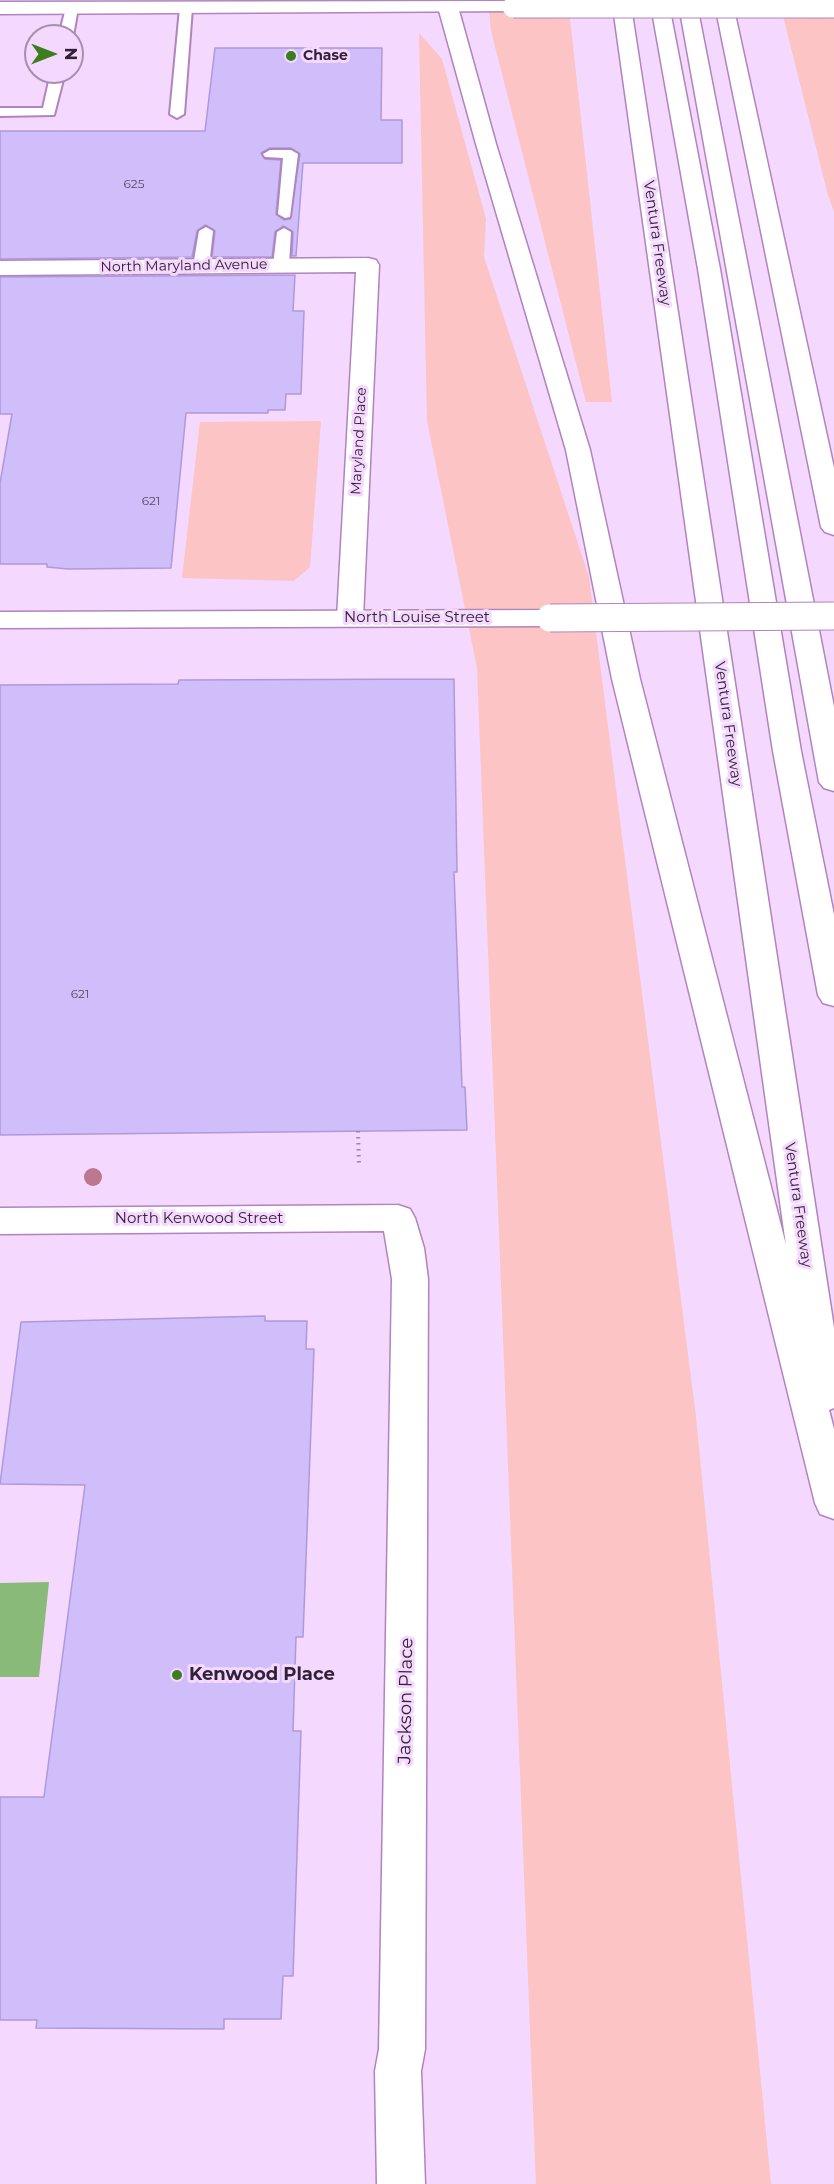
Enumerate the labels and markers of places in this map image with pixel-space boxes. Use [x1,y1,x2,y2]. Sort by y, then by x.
place label: Chase [303,48,348,64]
marker: Chase [284,49,298,63]
place label: Kenwood Place [189,1664,335,1686]
marker: Kenwood Place [170,1668,184,1682]

